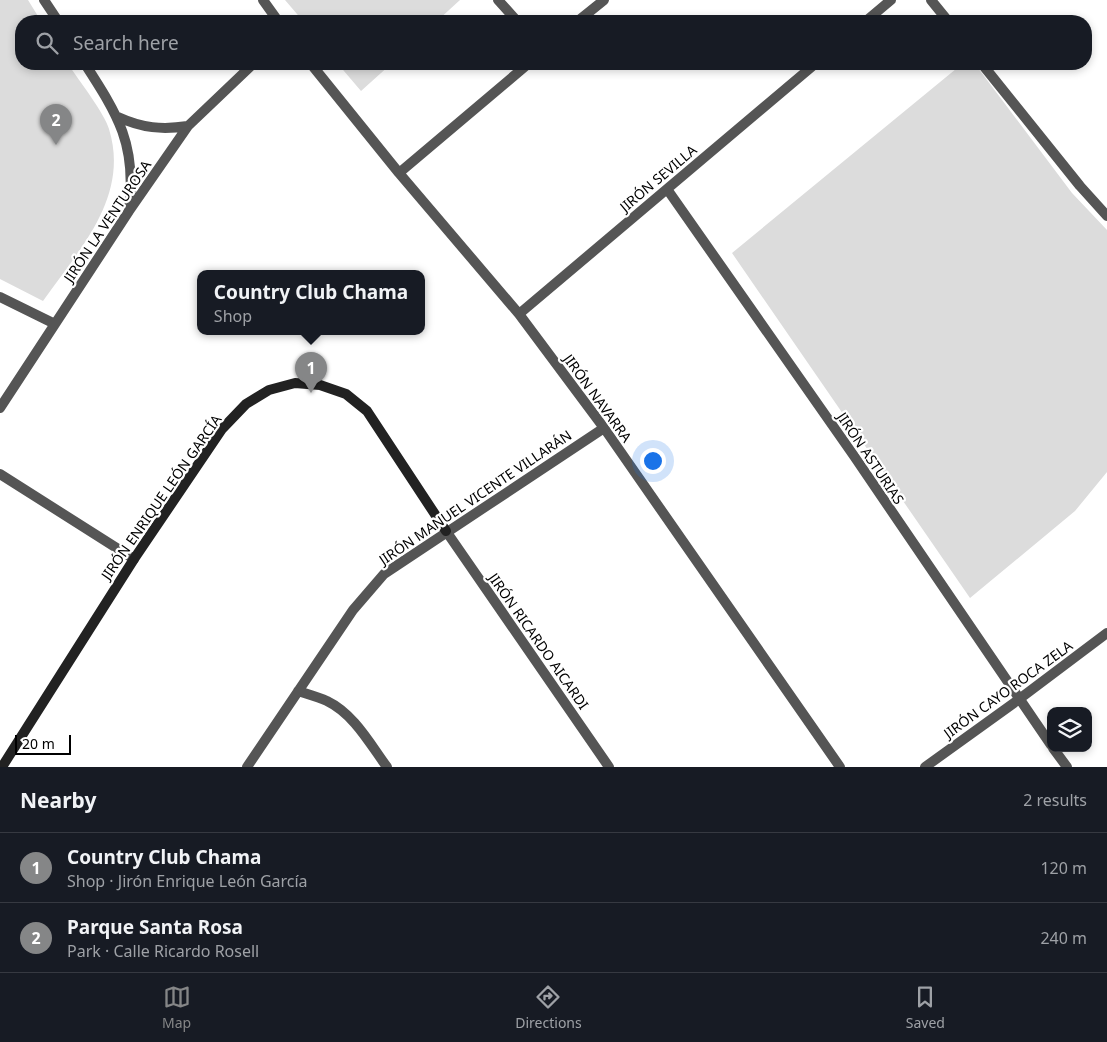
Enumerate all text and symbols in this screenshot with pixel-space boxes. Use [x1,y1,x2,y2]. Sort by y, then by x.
search box [15,15,1092,70]
icon: search [33,29,61,57]
text: Search here [73,30,179,56]
pin: 2 [40,104,72,145]
street label: JIRÓN SEVILLA [614,140,700,217]
street label: JIRÓN LA VENTUROSA [58,156,155,287]
popup [197,270,425,335]
text: Country Club Chama [214,279,408,305]
text: Shop [214,305,252,327]
street label: JIRÓN NAVARRA [558,348,636,446]
pin: 1 [295,352,327,393]
street label: JIRÓN ASTURIAS [832,407,909,508]
street label: JIRÓN ENRIQUE LEÓN GARCÍA [95,411,226,585]
street label: JIRÓN MANUEL VICENTE VILLARÁN [373,425,575,570]
your location [640,448,666,474]
street label: JIRÓN RICARDO AICARDI [483,567,593,713]
street label: JIRÓN CAYO ROCA ZELA [938,636,1076,743]
map controls [1047,707,1092,752]
button: layers [1047,707,1092,752]
scale bar [15,732,71,755]
text: 20 m [22,734,55,753]
text: Nearby [20,786,96,814]
text: 2 results [1023,789,1087,811]
text: Country Club Chama [67,844,261,870]
text: 1 [31,857,41,879]
text: 120 m [1040,857,1087,879]
text: Shop · Jirón Enrique León García [67,870,308,892]
text: Parque Santa Rosa [67,914,243,940]
text: 2 [31,927,41,949]
text: 240 m [1040,927,1087,949]
text: Park · Calle Ricardo Rosell [67,940,259,962]
tab: Map [162,983,191,1032]
tab: Directions [515,983,582,1032]
tab: Saved [906,983,945,1032]

